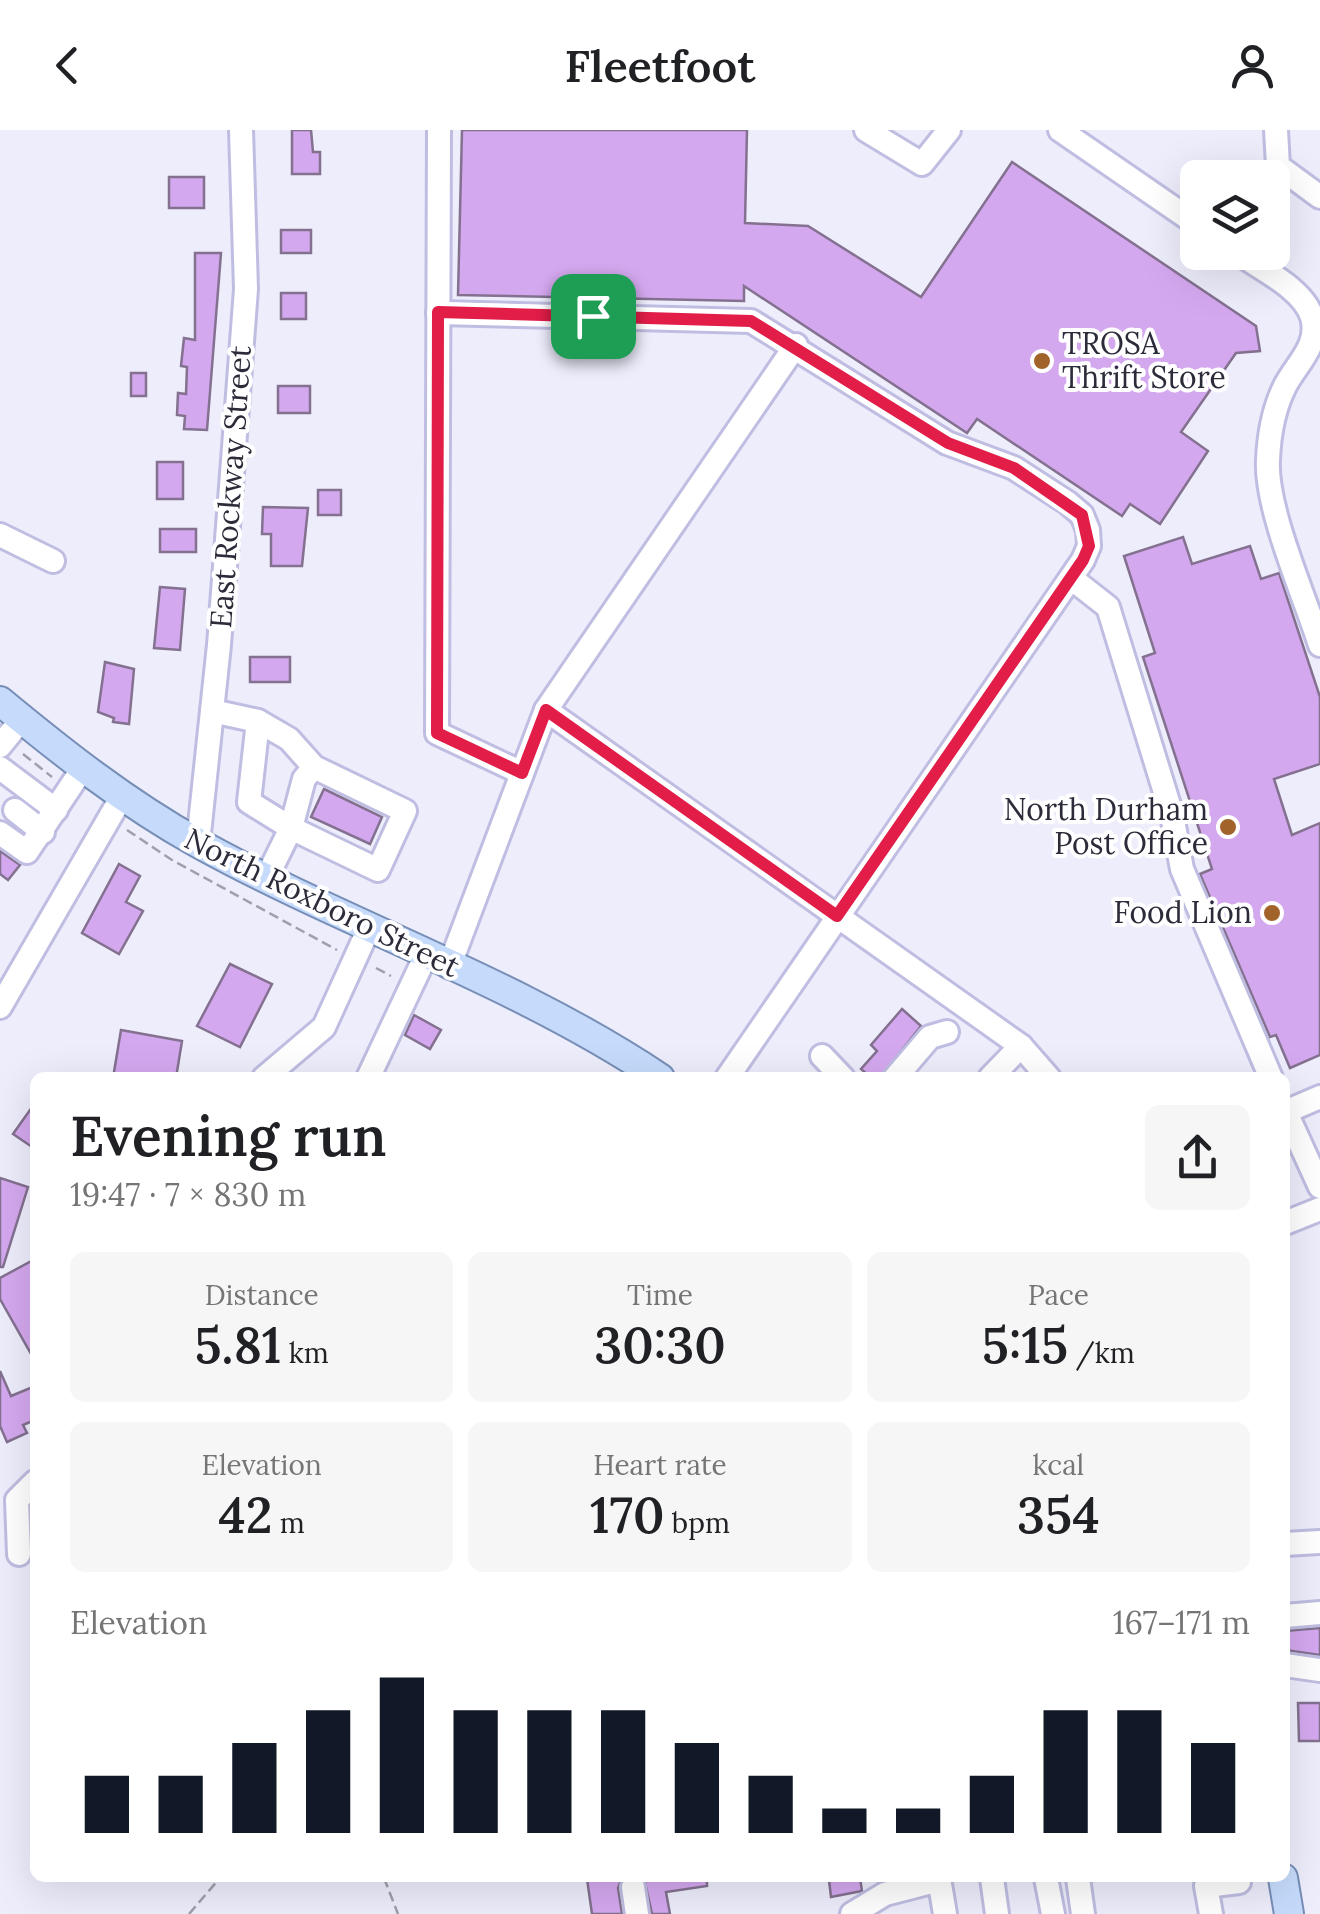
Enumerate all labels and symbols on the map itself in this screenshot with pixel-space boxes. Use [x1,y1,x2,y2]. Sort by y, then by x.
pin [551,274,636,359]
place label: TROSA Thrift Store [1062,324,1226,396]
street label: East Rockway Street [201,344,260,630]
marker: TROSA Thrift Store [1031,350,1053,372]
place label: North Durham Post Office [1004,790,1208,862]
marker: North Durham Post Office [1217,816,1239,838]
street label: North Roxboro Street [179,819,466,985]
place label: Food Lion [1114,893,1252,931]
marker: Food Lion [1261,902,1283,924]

